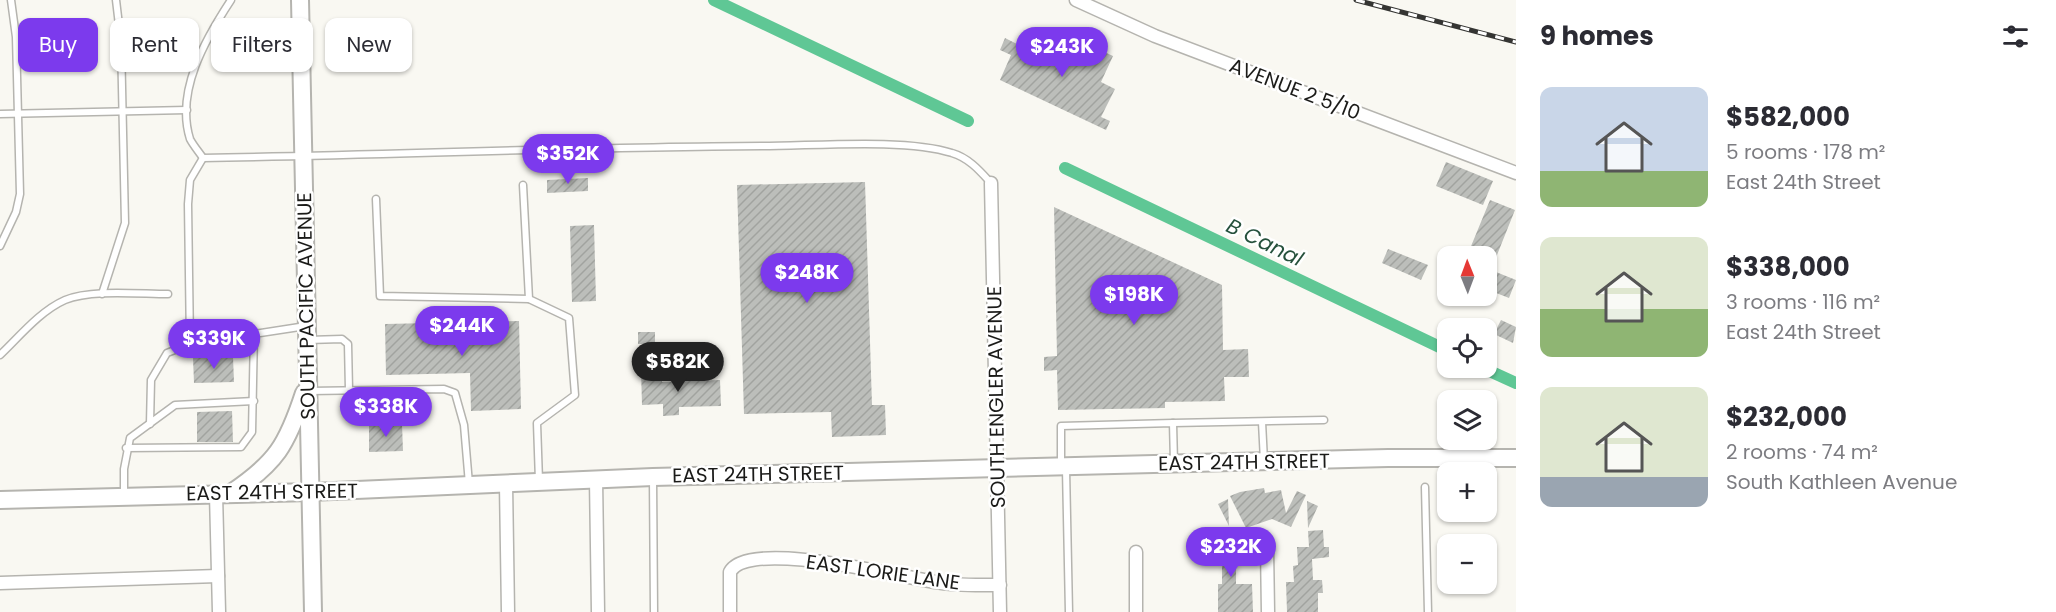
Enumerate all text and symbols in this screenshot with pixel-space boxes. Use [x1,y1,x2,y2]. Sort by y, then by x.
chip: Buy [18,18,98,72]
chip: Rent [110,18,199,72]
chip: Filters [211,18,313,72]
chip: New [325,18,412,72]
text: 9 homes [1540,18,1654,54]
icon: filters [1999,20,2032,53]
pin: $243K [1020,27,1104,78]
text: $243K [1030,32,1094,60]
street label: AVENUE 2 5/10 [1225,51,1365,127]
text: $582,000 [1726,99,1850,135]
icon: home [1588,111,1660,183]
pin: $352K [526,134,610,185]
text: 5 rooms · 178 m² [1726,138,1885,166]
text: $352K [536,139,600,167]
text: East 24th Street [1726,168,1881,196]
street label: SOUTH PACIFIC AVENUE [290,192,322,420]
water label: B Canal [1222,211,1309,273]
north arrow [1437,246,1497,306]
map controls [1437,246,1497,594]
text: $338,000 [1726,249,1850,285]
pin: $248K [765,253,849,304]
text: $248K [774,258,840,286]
icon: home [1588,261,1660,333]
pin: $198K [1092,275,1176,326]
text: $198K [1104,280,1164,308]
street label: SOUTH ENGLER AVENUE [980,286,1012,508]
text: 3 rooms · 116 m² [1726,288,1880,316]
pin: $244K [420,306,504,357]
text: $244K [429,311,495,339]
button: locate [1437,318,1497,378]
text: East 24th Street [1726,318,1881,346]
pin: $339K [172,319,256,370]
text: $339K [182,324,246,352]
pin: $582K [636,342,720,393]
text: $582K [646,347,710,375]
pin: $338K [344,387,428,438]
button: layers [1437,390,1497,450]
text: $338K [354,392,418,420]
text: $232,000 [1726,399,1847,435]
icon: home [1588,411,1660,483]
text: 2 rooms · 74 m² [1726,438,1878,466]
street label: EAST 24TH STREET [1158,447,1330,477]
street label: EAST 24TH STREET [672,459,844,489]
button: + [1437,462,1497,522]
text: South Kathleen Avenue [1726,468,1957,496]
street label: EAST 24TH STREET [186,477,358,507]
pin: $232K [1189,527,1273,578]
text: $232K [1200,532,1262,560]
button: − [1437,534,1497,594]
street label: EAST LORIE LANE [804,547,962,597]

